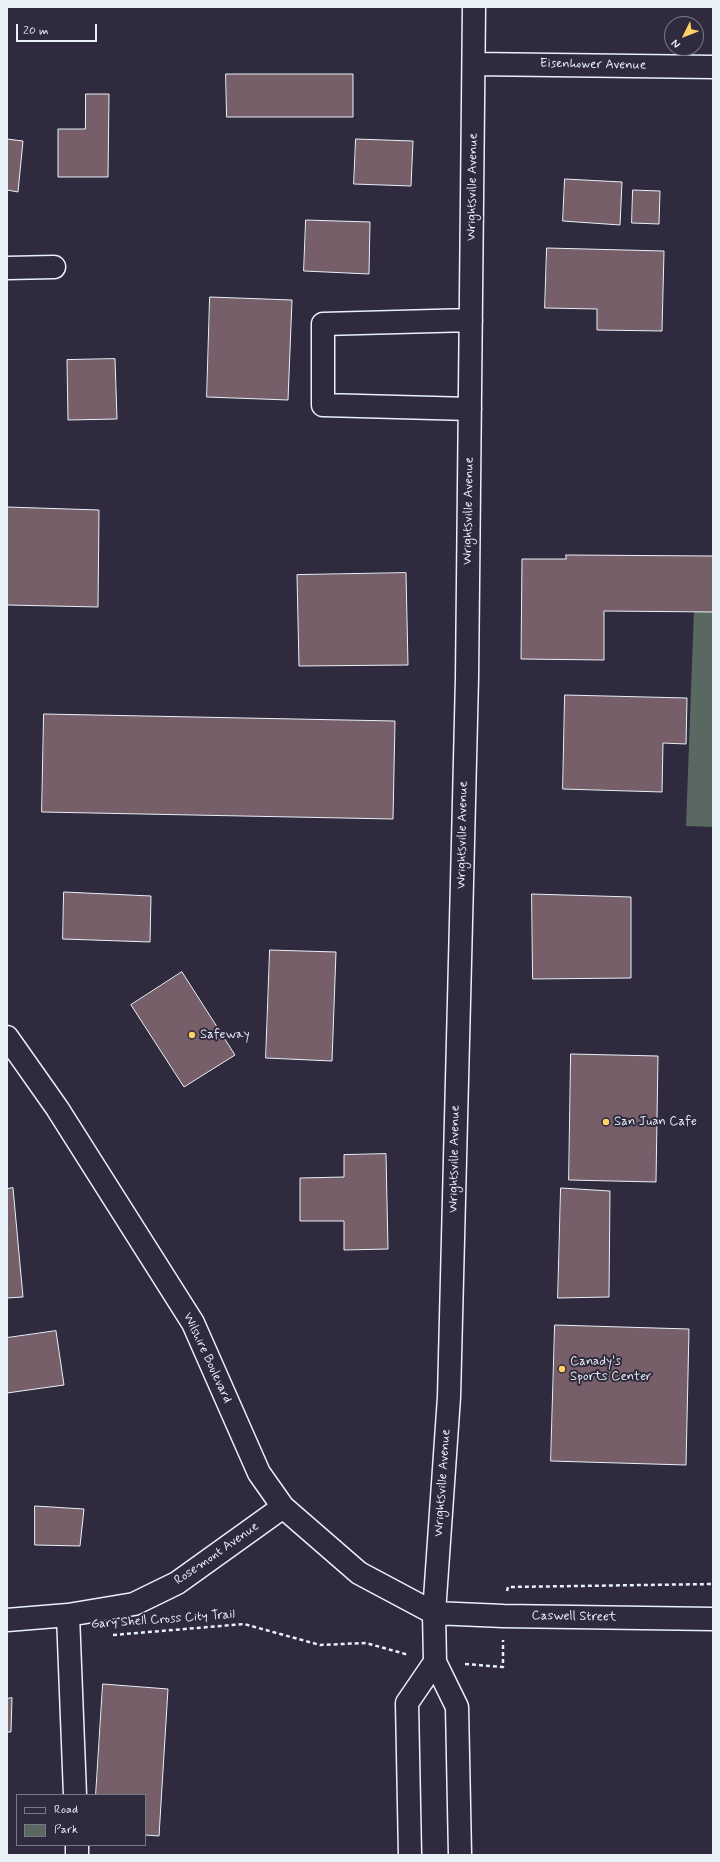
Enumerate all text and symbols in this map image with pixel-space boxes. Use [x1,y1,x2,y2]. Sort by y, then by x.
scale bar [18,16,99,42]
north arrow [664,16,704,56]
text: 20 m [23,23,49,39]
text: N [668,36,684,51]
street label: Eisenhower Avenue [540,56,646,74]
street label: Wrightsville Avenue [464,133,482,241]
street label: Wrightsville Avenue [460,457,478,565]
street label: Wrightsville Avenue [454,781,472,889]
place label: Safeway [200,1027,250,1043]
marker: Safeway [187,1030,197,1040]
street label: Wrightsville Avenue [446,1105,464,1213]
place label: San Juan Cafe [614,1114,697,1130]
marker: San Juan Cafe [601,1117,611,1127]
street label: Wilshire Boulevard [179,1310,235,1406]
place label: Canady's Sports Center [570,1354,651,1385]
marker: Canady's Sports Center [557,1364,567,1374]
street label: Wrightsville Avenue [431,1429,455,1537]
street label: Rosemont Avenue [172,1519,262,1589]
street label: Gary Shell Cross City Trail [91,1607,235,1633]
street label: Caswell Street [531,1608,617,1626]
legend [16,1794,146,1846]
text: Road [54,1802,78,1818]
text: Park [54,1822,78,1838]

